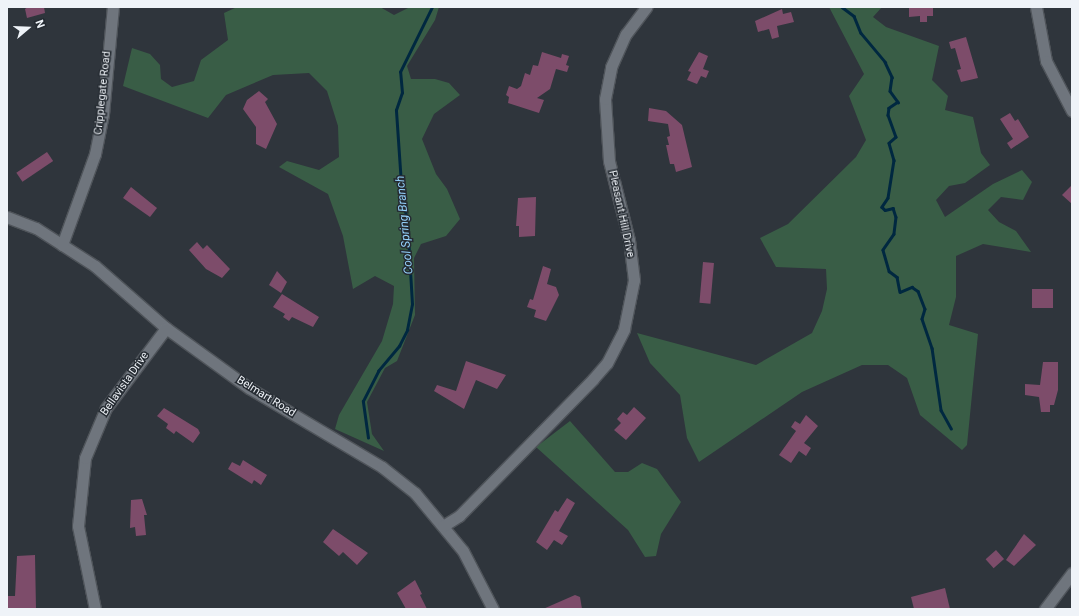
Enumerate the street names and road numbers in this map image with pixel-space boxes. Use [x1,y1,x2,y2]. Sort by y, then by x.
street label: Cripplegate Road [92,51,114,135]
street label: Pleasant Hill Drive [605,169,637,259]
street label: Bellavista Drive [98,350,152,418]
street label: Belmart Road [234,374,298,420]

